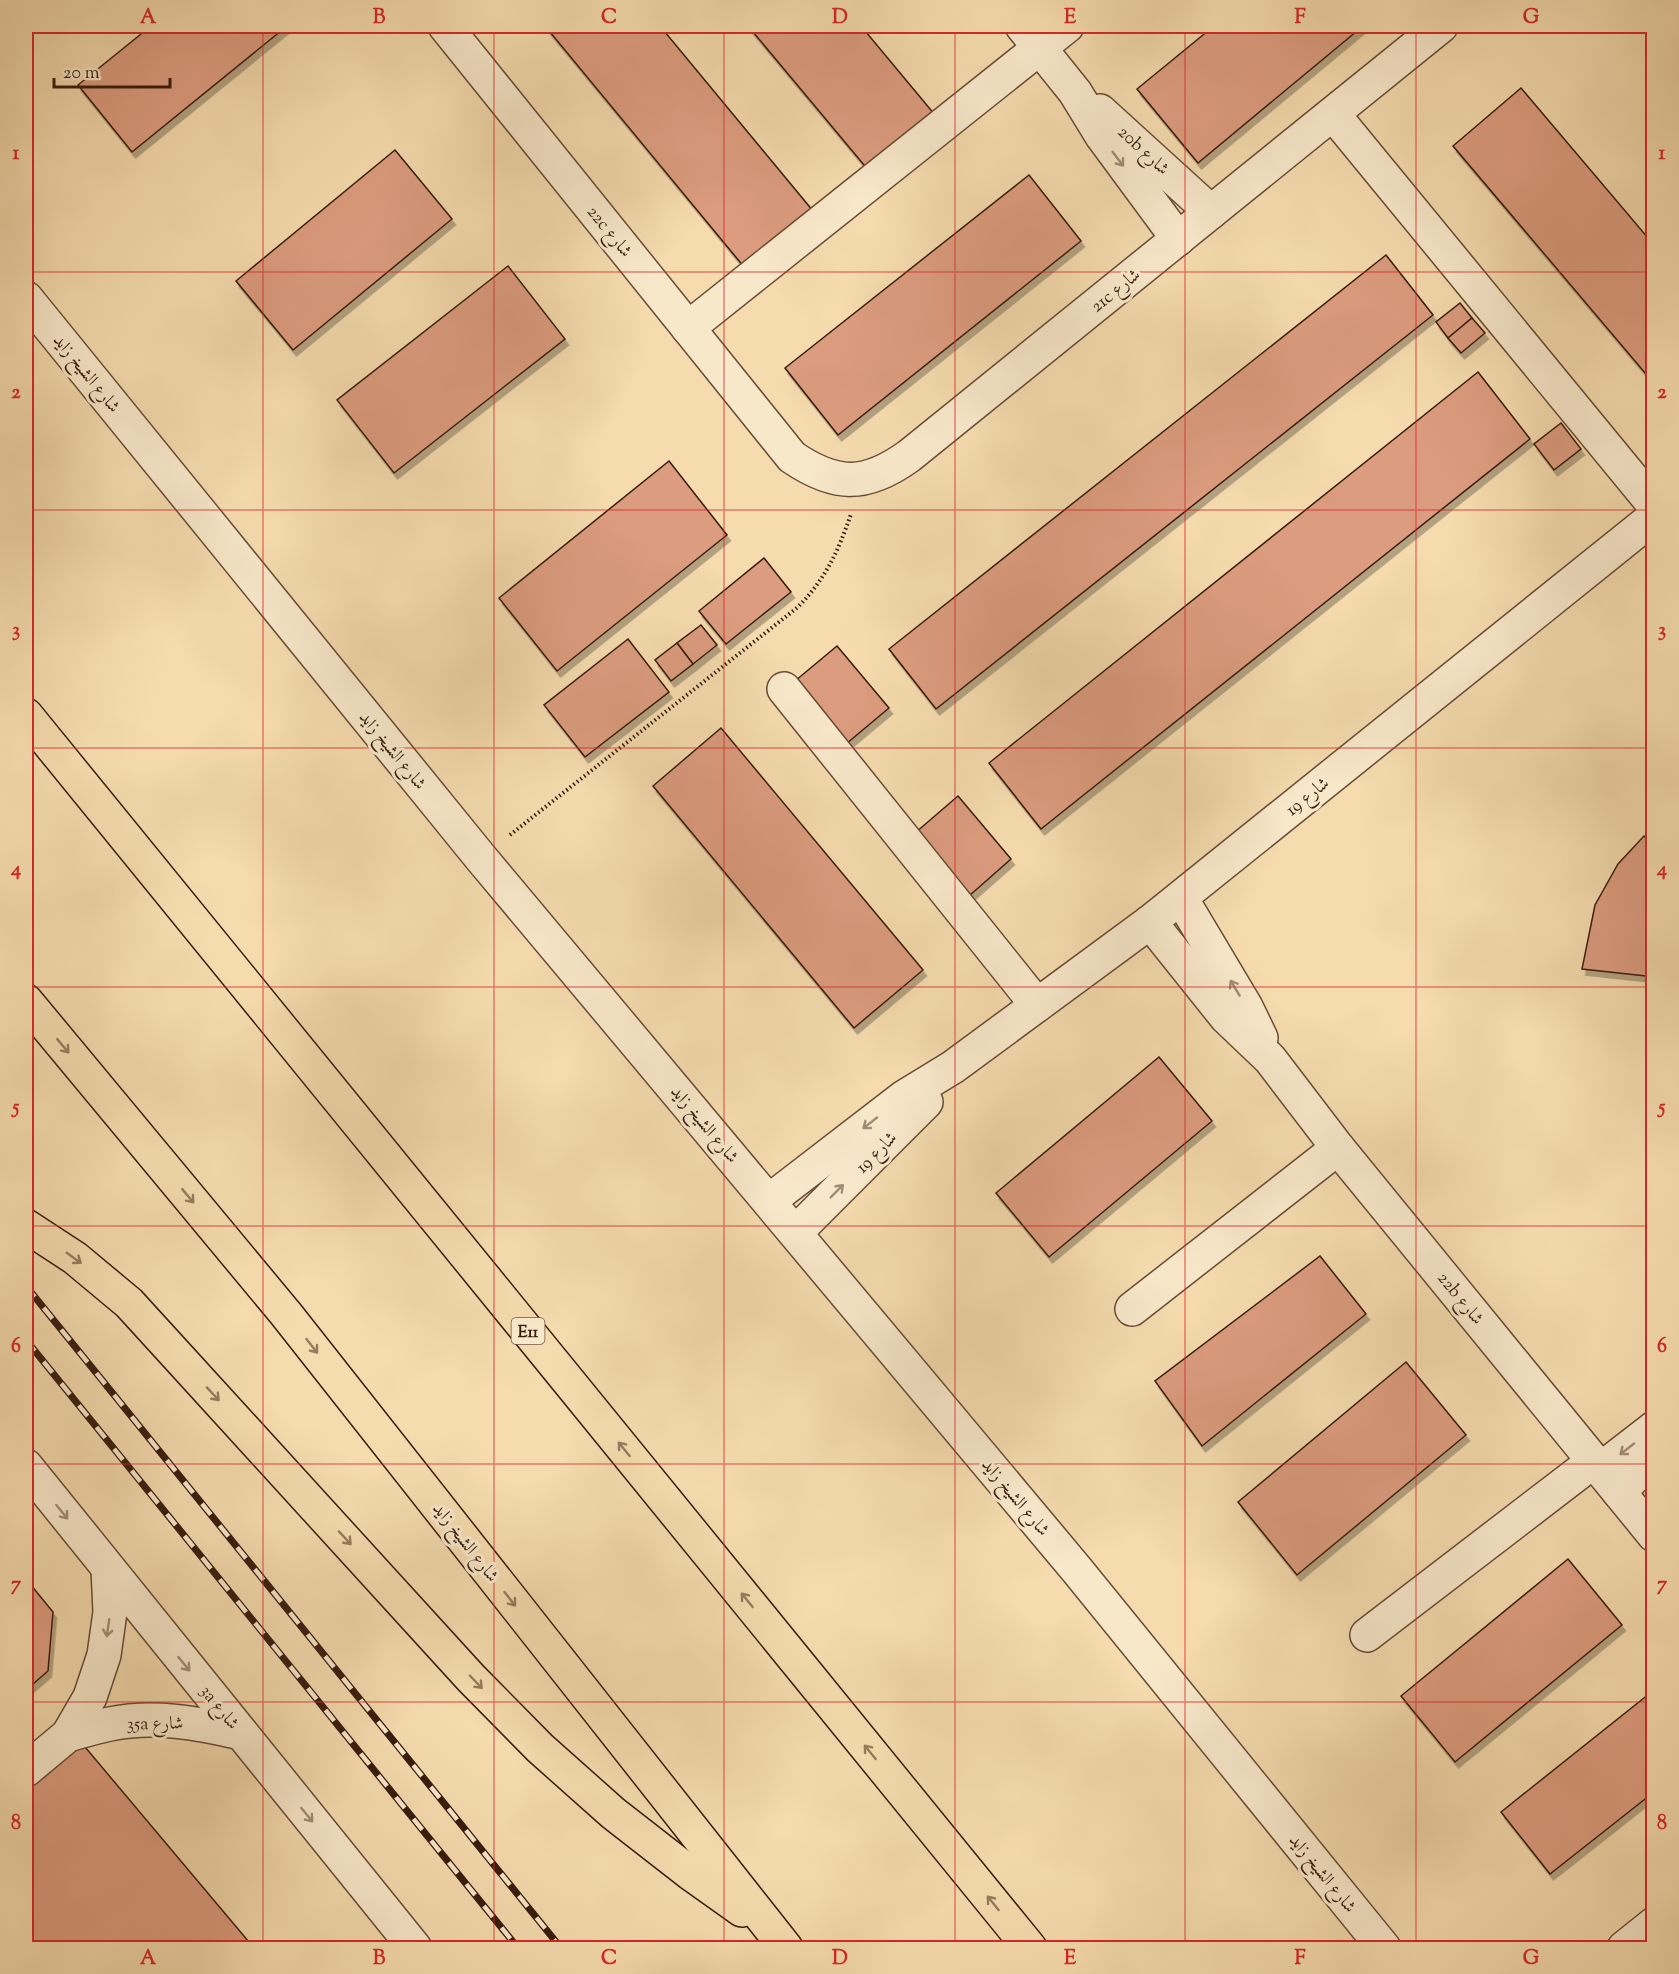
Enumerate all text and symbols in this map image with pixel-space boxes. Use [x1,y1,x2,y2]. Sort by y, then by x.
text: A [140,4,157,33]
text: B [373,4,386,33]
text: C [601,4,617,33]
text: D [832,4,848,33]
text: E [1064,4,1077,33]
text: F [1294,4,1306,33]
text: G [1523,4,1540,33]
scale bar [54,51,170,89]
text: 20 m [63,61,100,87]
street label: 20b شارع [1111,121,1174,182]
text: 1 [13,140,20,169]
text: 1 [1659,140,1666,169]
one-way arrow [1112,150,1124,166]
street label: 22c شارع [579,201,637,264]
street label: 21c شارع [1086,263,1147,320]
street label: شارع الشيخ زايد [45,329,125,420]
text: 2 [11,379,21,408]
text: 2 [1657,379,1667,408]
text: 3 [12,617,20,646]
text: 3 [1658,617,1666,646]
street label: شارع الشيخ زايد [351,706,431,797]
street label: شارع 19 [1281,772,1336,823]
text: 4 [10,856,21,885]
text: 4 [1656,856,1667,885]
one-way arrow [1228,980,1240,997]
one-way arrow [56,1038,70,1053]
street label: شارع الشيخ زايد [662,1081,744,1171]
text: 5 [11,1094,20,1123]
text: 5 [1657,1094,1666,1123]
one-way arrow [862,1117,878,1130]
street label: شارع 19 [851,1127,904,1180]
one-way arrow [829,1184,844,1199]
one-way arrow [181,1188,194,1204]
one-way arrow [66,1252,82,1264]
street label: 22b شارع [1430,1267,1489,1331]
road number: E11 [512,1318,544,1344]
text: 6 [11,1333,21,1362]
text: 6 [1657,1333,1667,1362]
one-way arrow [305,1338,318,1354]
one-way arrow [206,1386,220,1401]
one-way arrow [617,1442,631,1457]
one-way arrow [1619,1442,1635,1455]
street label: شارع الشيخ زايد [973,1454,1055,1544]
street label: شارع الشيخ زايد [424,1498,504,1589]
one-way arrow [55,1504,69,1519]
one-way arrow [338,1530,352,1545]
text: 7 [11,1571,22,1600]
text: 7 [1657,1571,1668,1600]
one-way arrow [504,1590,517,1606]
one-way arrow [741,1593,754,1609]
one-way arrow [103,1617,114,1637]
one-way arrow [178,1655,191,1671]
one-way arrow [469,1675,483,1690]
street label: 3a شارع [192,1680,244,1736]
street label: 35a شارع [126,1712,184,1738]
one-way arrow [864,1744,877,1760]
one-way arrow [301,1807,314,1823]
text: 8 [11,1810,21,1839]
text: 8 [1657,1810,1667,1839]
street label: شارع الشيخ زايد [1281,1829,1361,1920]
one-way arrow [987,1895,1000,1911]
text: A [140,1945,157,1974]
text: B [373,1945,386,1974]
text: C [601,1945,617,1974]
text: D [832,1945,848,1974]
text: E [1064,1945,1077,1974]
text: F [1294,1945,1306,1974]
text: G [1523,1945,1540,1974]

